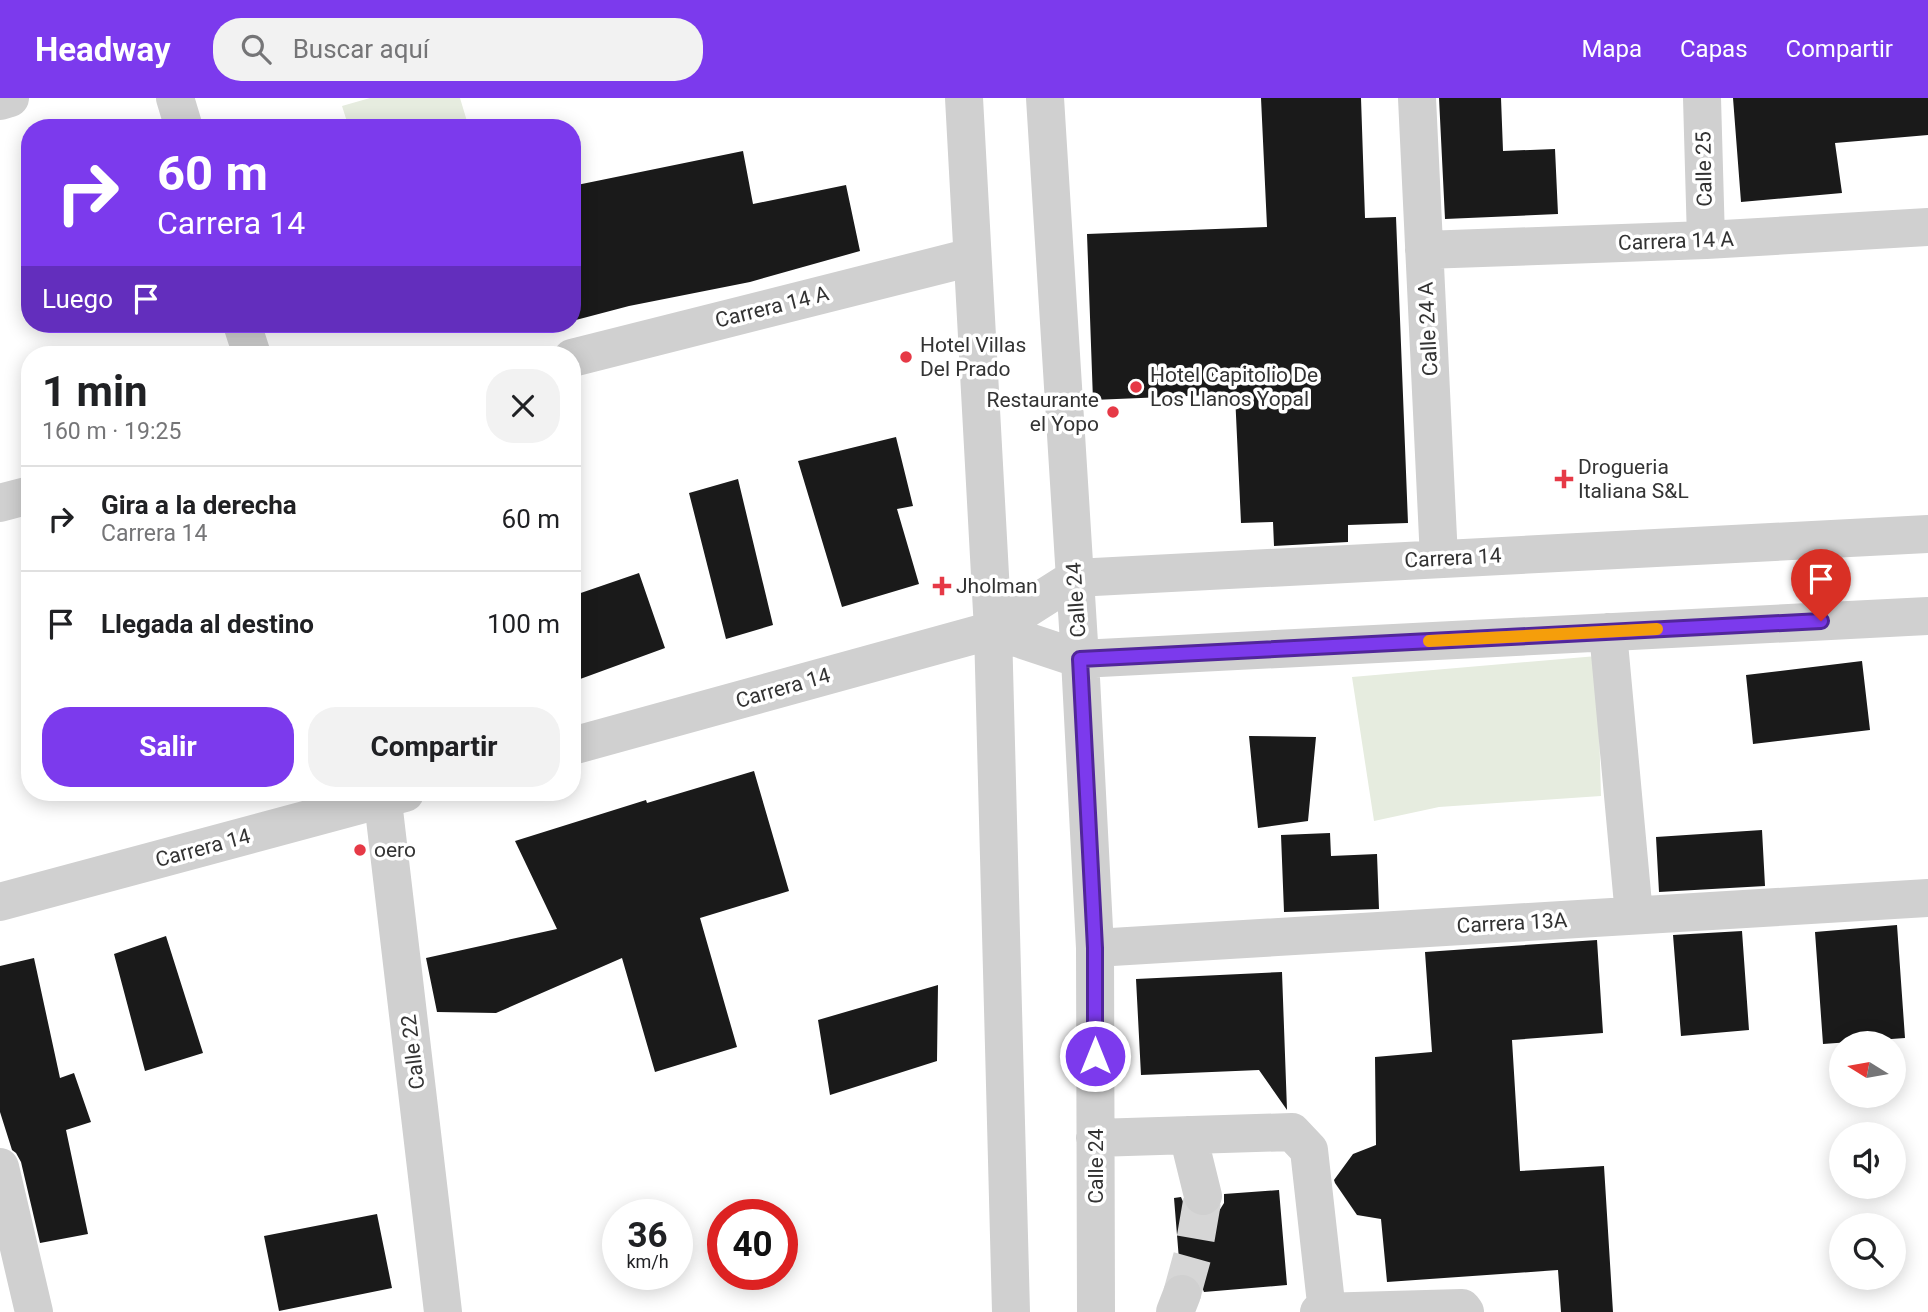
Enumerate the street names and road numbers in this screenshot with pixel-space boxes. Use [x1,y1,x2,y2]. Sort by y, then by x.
street label: Calle 25 [1691,131,1717,207]
street label: Carrera 14 A [1618,227,1735,255]
street label: Carrera 14 A [713,281,832,333]
street label: Calle 24 A [1414,281,1442,377]
street label: Carrera 14 [1404,543,1502,573]
street label: Calle 24 [1061,561,1091,638]
street label: Carrera 14 [733,663,833,713]
street label: Carrera 14 [153,824,253,872]
street label: Carrera 13A [1456,908,1568,938]
street label: Calle 22 [396,1013,429,1091]
street label: Calle 24 [1084,1128,1108,1204]

